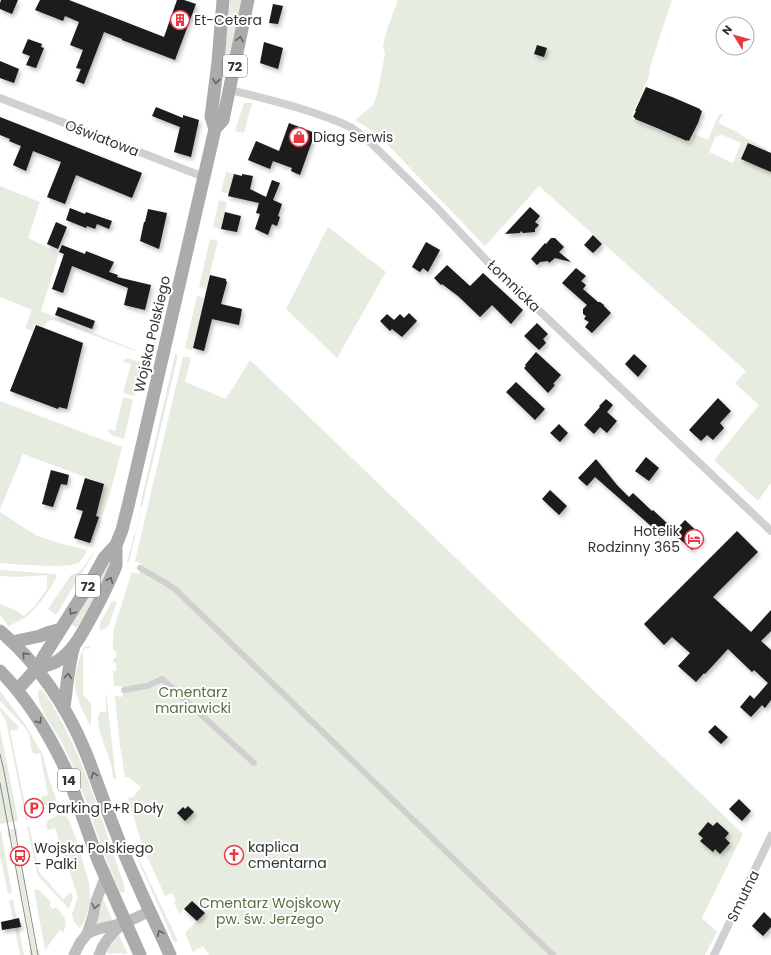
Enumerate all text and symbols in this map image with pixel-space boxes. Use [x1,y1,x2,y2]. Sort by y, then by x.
building icon: Et-Cetera [169,9,191,31]
place label: Et-Cetera [194,10,262,30]
north arrow [715,16,755,56]
text: N [718,22,736,38]
one-way arrow [236,36,244,42]
road number: 72 [223,55,247,77]
one-way arrow [212,78,221,84]
street label: Oświatowa [62,115,142,161]
shop icon: Diag Serwis [288,126,310,148]
place label: Diag Serwis [313,127,393,147]
street label: Łomnicka [483,256,545,316]
street label: Wojska Polskiego [129,274,175,394]
place label: Hotelik Rodzinny 365 [588,521,681,557]
hotel icon: Hotelik Rodzinny 365 [683,528,705,550]
road number: 72 [76,575,100,597]
one-way arrow [105,577,113,584]
one-way arrow [69,608,76,615]
one-way arrow [22,653,29,660]
one-way arrow [64,673,73,679]
park label: Cmentarz mariawicki [155,682,231,718]
one-way arrow [34,717,42,724]
road number: 14 [58,769,80,791]
one-way arrow [90,771,99,778]
parking icon: Parking P+R Doły [23,797,45,819]
place label: Parking P+R Doły [48,798,164,818]
place label: kaplica cmentarna [248,837,327,873]
place label: Wojska Polskiego - Palki [34,838,153,874]
church icon: kaplica cmentarna [223,844,245,866]
bus stop icon: Wojska Polskiego - Palki [9,845,31,867]
street label: Smutna [722,867,764,925]
park label: Cmentarz Wojskowy pw. św. Jerzego [199,893,341,929]
one-way arrow [92,903,100,909]
one-way arrow [157,930,165,937]

